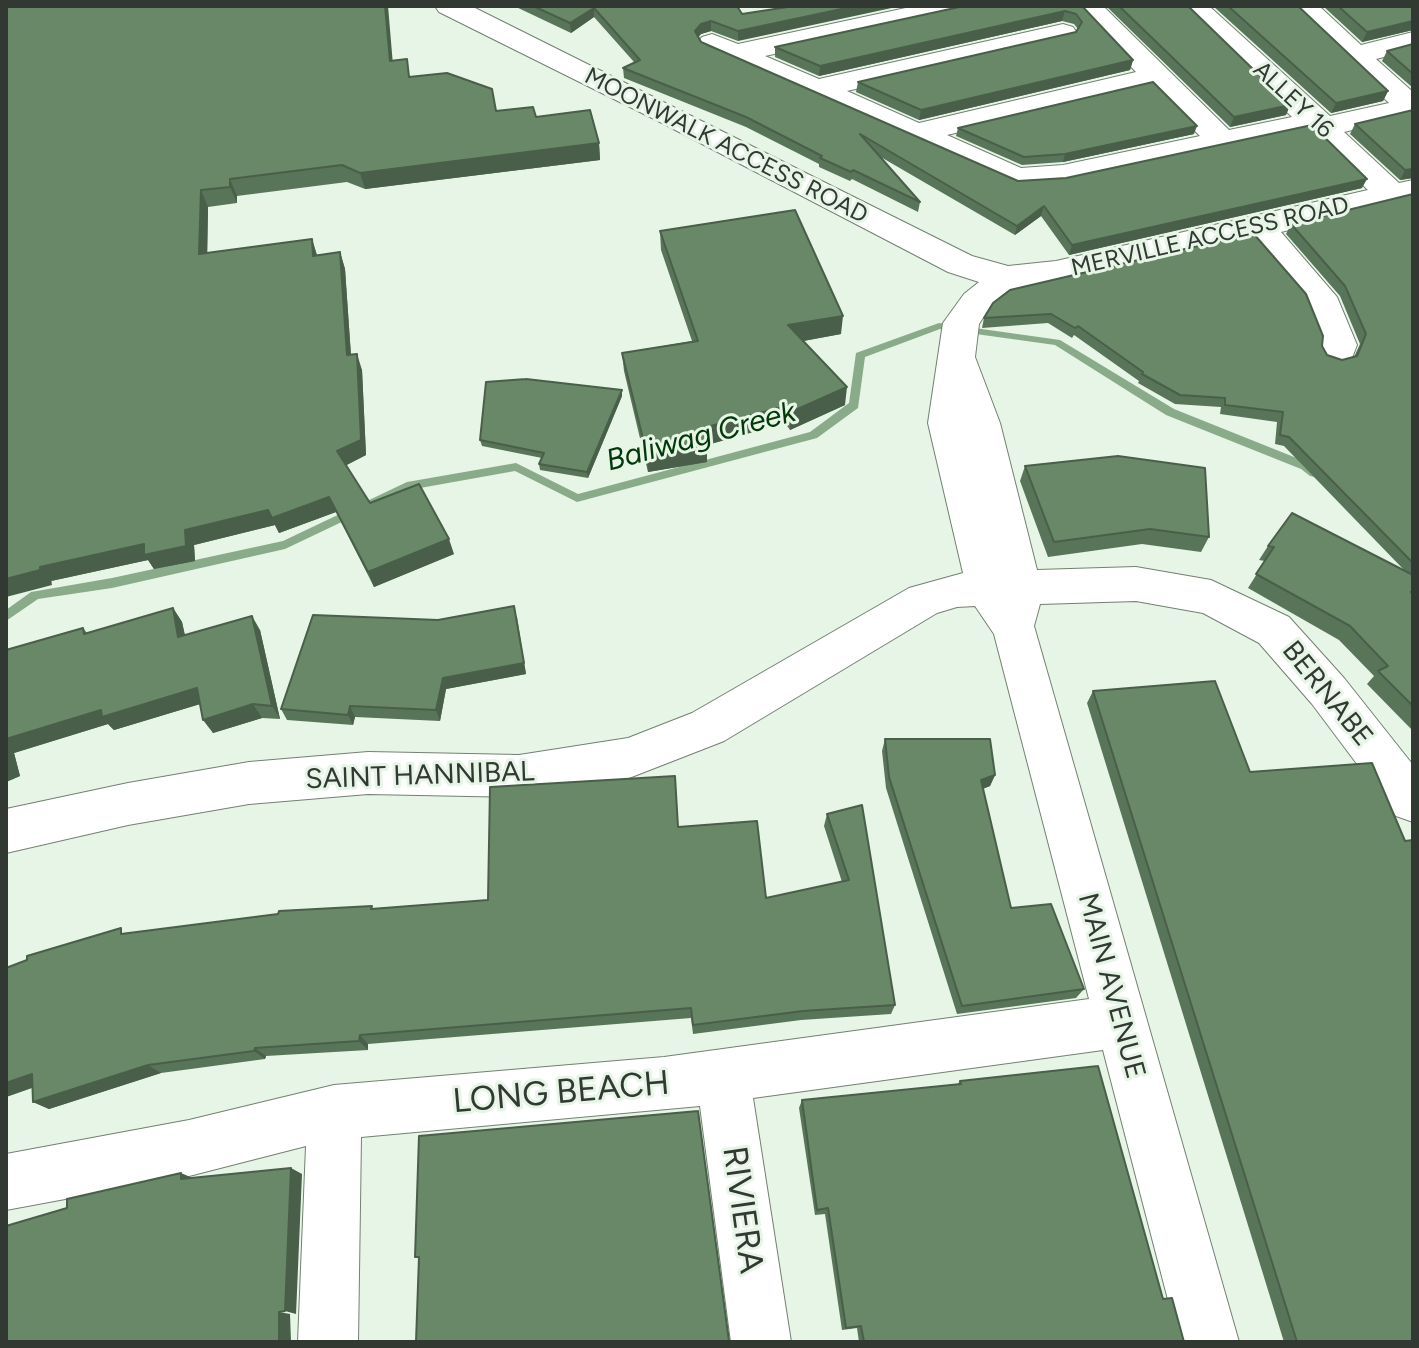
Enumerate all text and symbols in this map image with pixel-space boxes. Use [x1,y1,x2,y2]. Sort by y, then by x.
street label: ALLEY 16 [1247,56,1339,144]
street label: MOONWALK ACCESS ROAD [580,62,872,230]
street label: MERVILLE ACCESS ROAD [1068,191,1352,283]
water label: Baliwag Creek [602,394,800,480]
street label: BERNABE [1274,635,1380,753]
street label: SAINT HANNIBAL [305,755,535,797]
street label: MAIN AVENUE [1070,890,1152,1082]
street label: LONG BEACH [451,1063,671,1123]
street label: RIVIERA [713,1144,771,1276]

